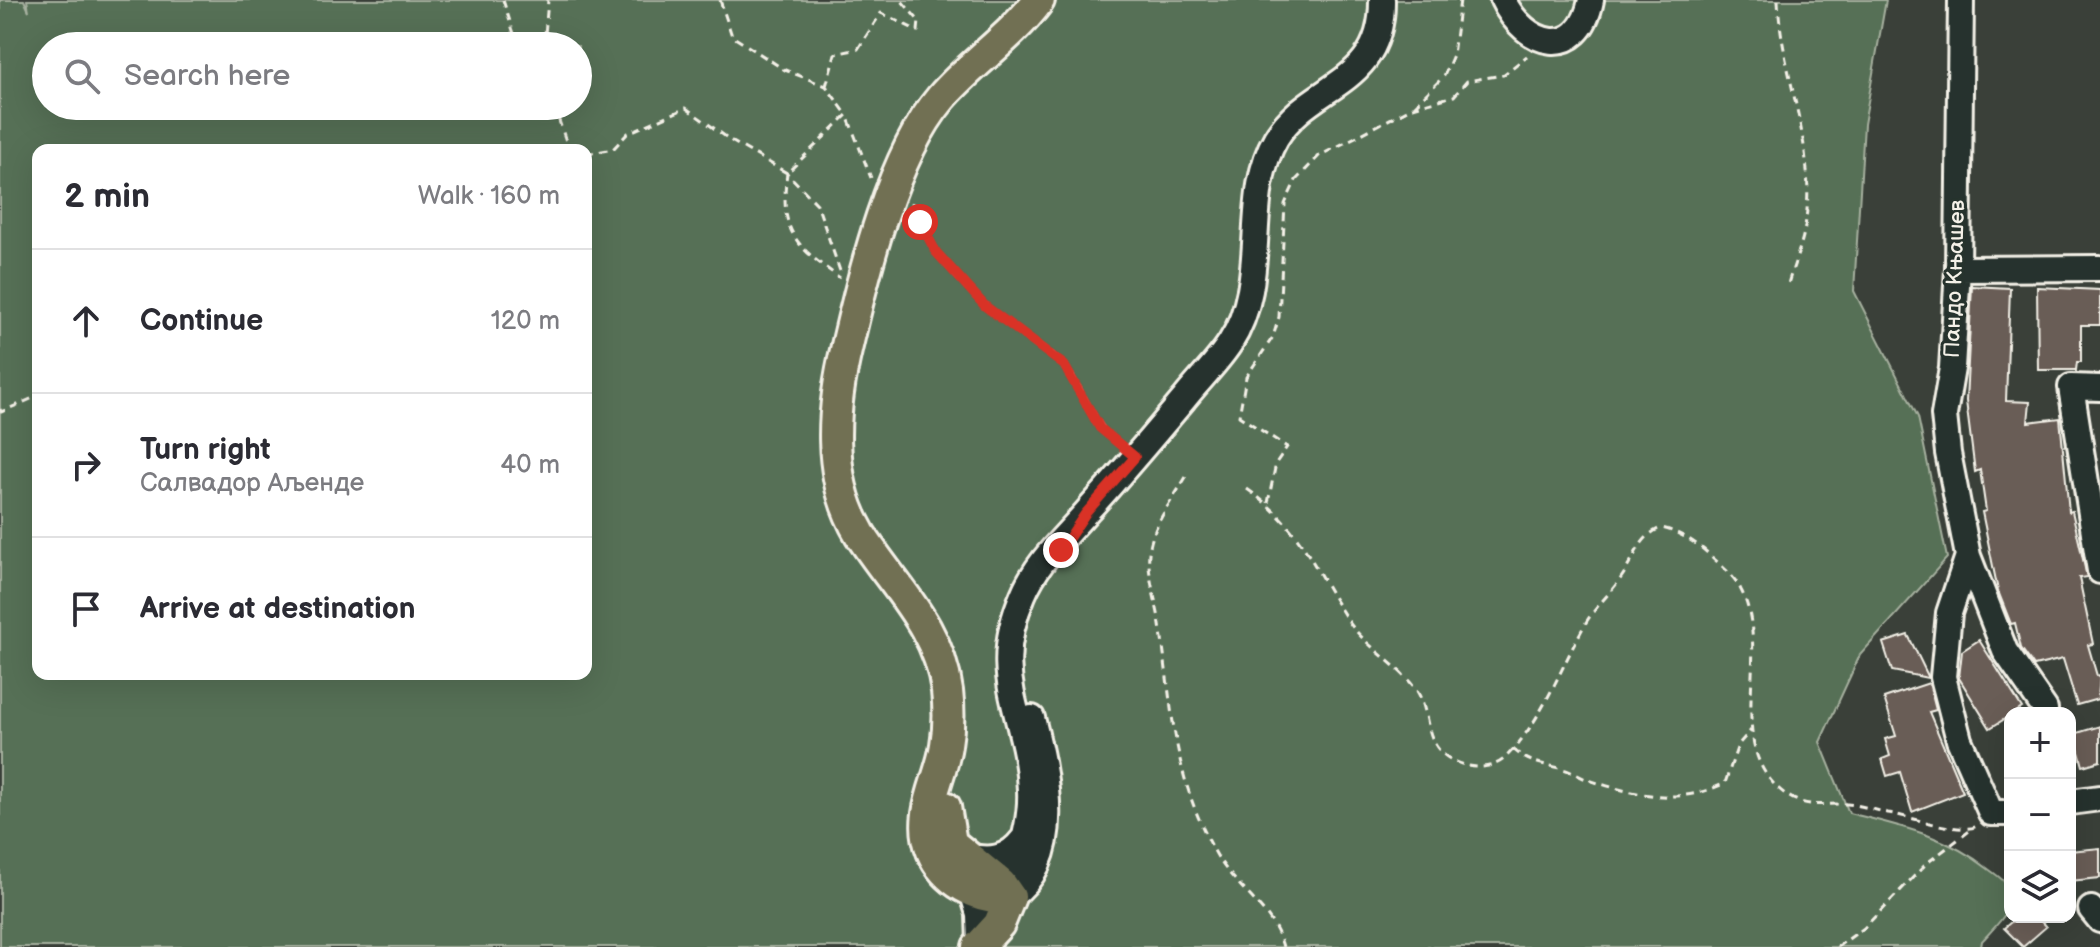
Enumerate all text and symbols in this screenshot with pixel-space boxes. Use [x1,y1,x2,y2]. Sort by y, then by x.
search box [32,32,592,120]
icon: search [60,54,104,98]
text: Search here [124,58,290,94]
text: 2 min [64,176,150,217]
text: Walk · 160 m [418,181,560,212]
street label: Пандо Књашев [1939,199,1971,358]
route start [902,204,938,240]
icon: ahead [64,299,108,343]
text: Continue [140,303,263,339]
text: 120 m [491,306,560,337]
text: Turn right [140,432,271,468]
icon: right [64,443,108,487]
text: 40 m [500,450,560,481]
text: Салвадор Аљенде [140,468,364,499]
route end [1043,532,1079,568]
icon: arrive [64,587,108,631]
text: Arrive at destination [140,591,416,627]
map controls [2004,707,2076,923]
button: + [2004,707,2076,779]
button: − [2004,779,2076,851]
button: layers [2004,851,2076,923]

